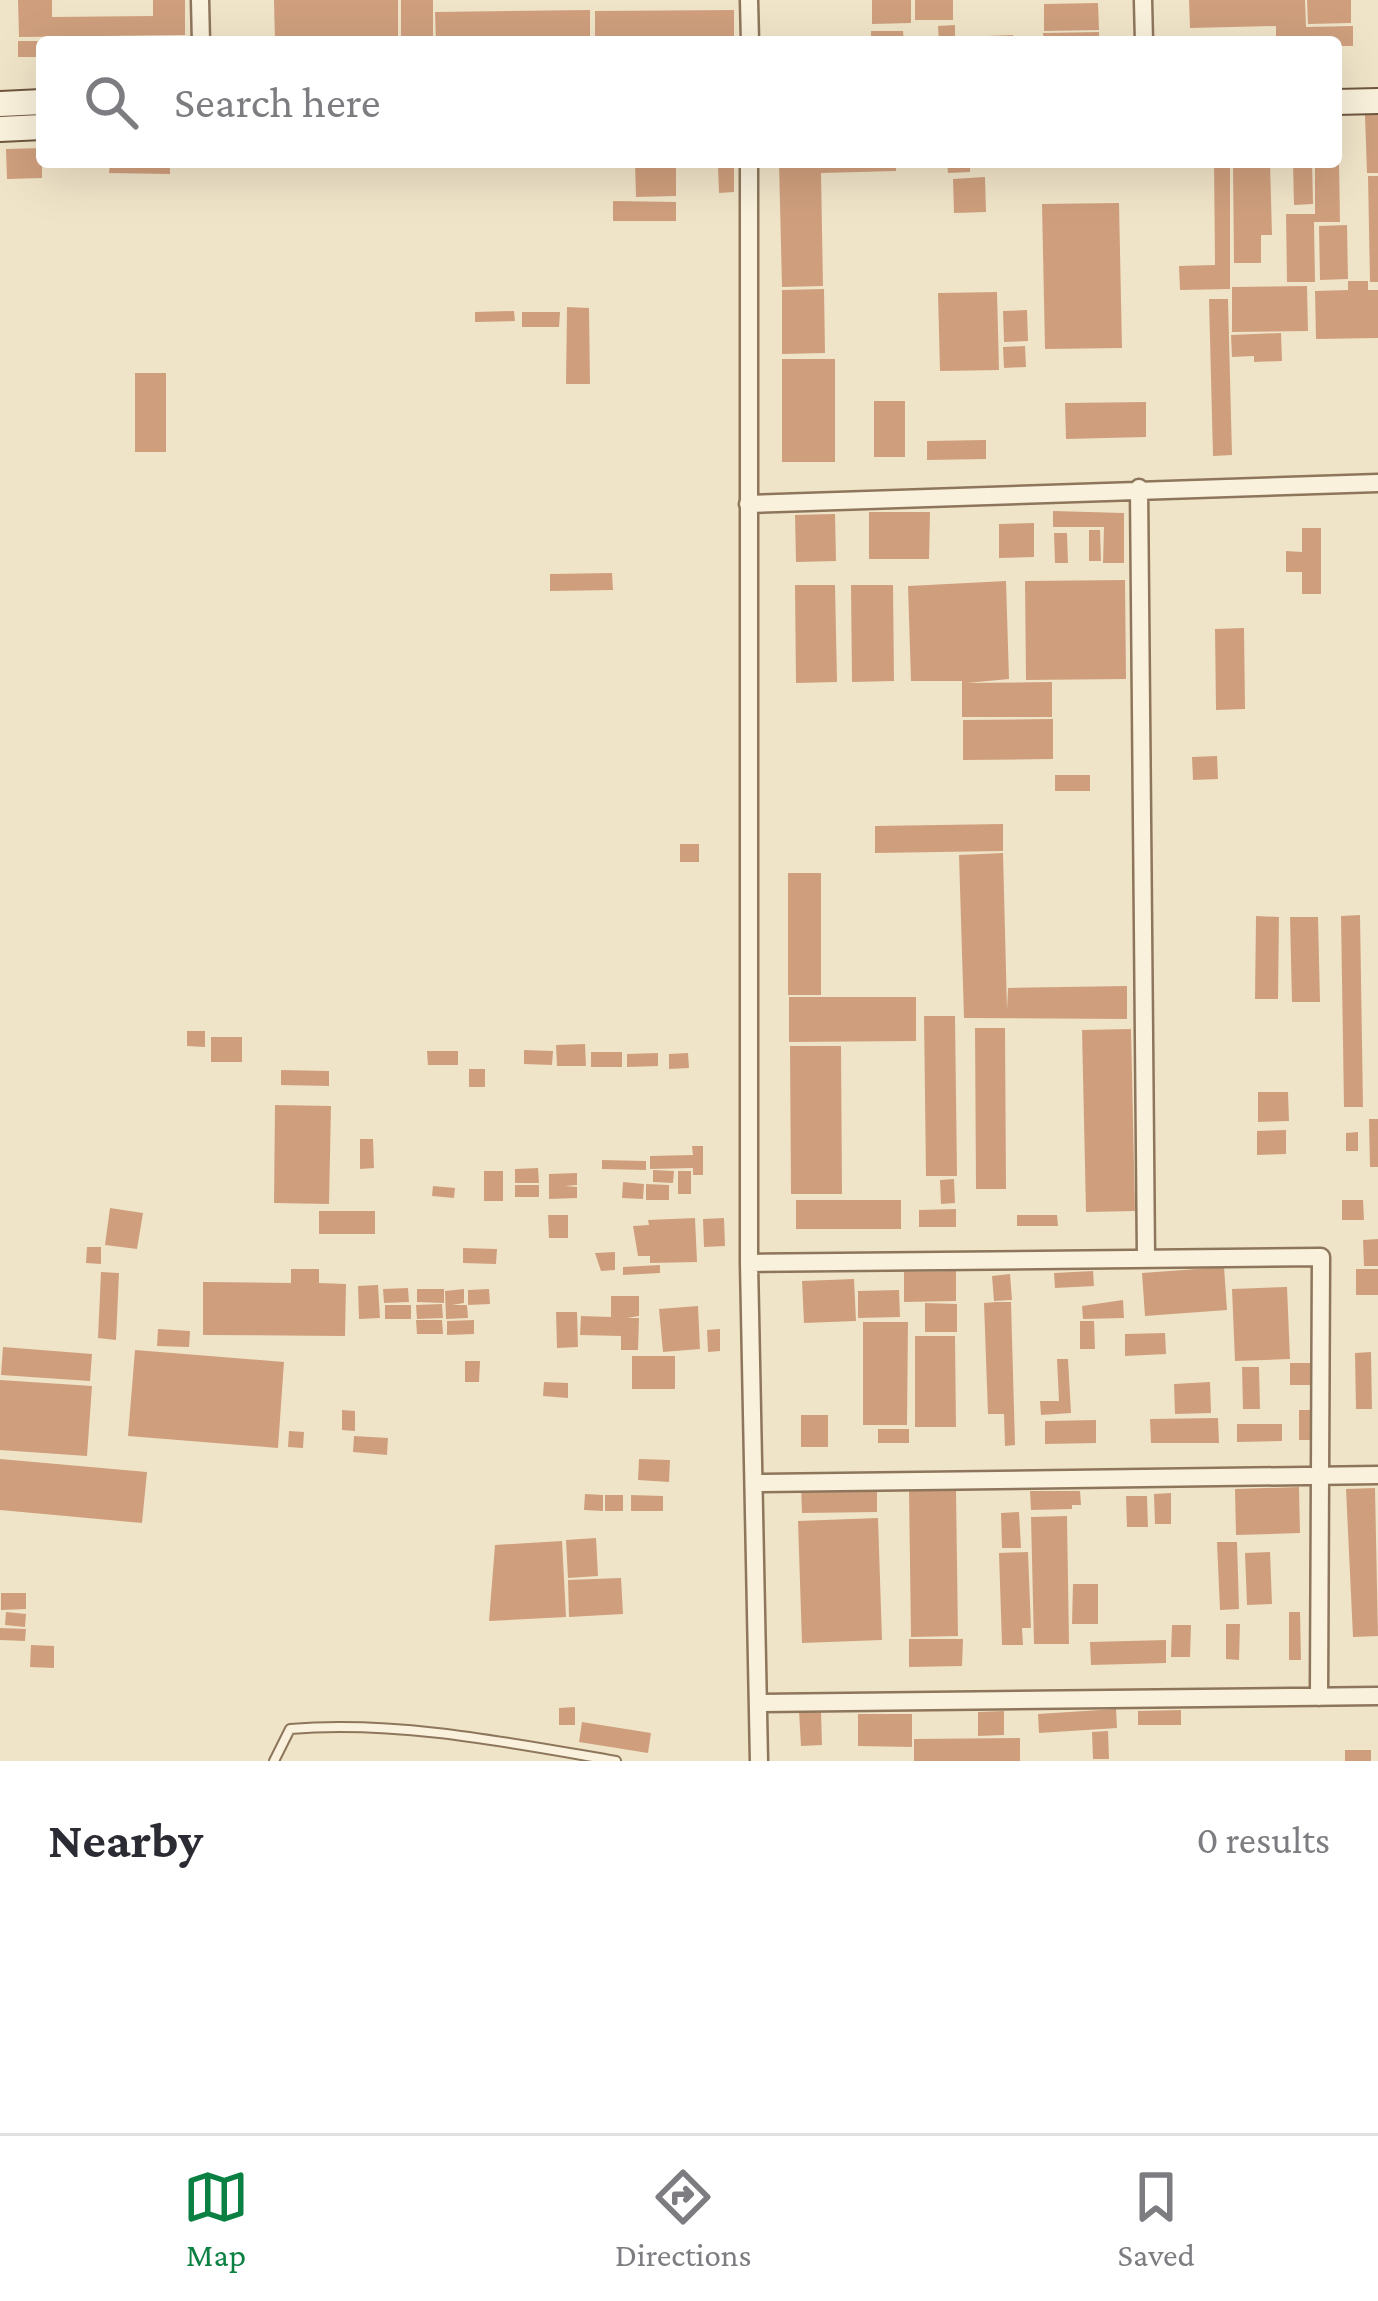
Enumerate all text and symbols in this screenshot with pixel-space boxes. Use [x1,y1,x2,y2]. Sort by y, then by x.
search box [36,36,1342,168]
icon: search [78,69,144,135]
text: Search here [174,77,381,127]
text: Nearby [48,1811,203,1868]
text: 0 results [1196,1818,1330,1861]
tab: Map [183,2164,249,2273]
tab: Directions [615,2164,752,2273]
tab: Saved [1118,2164,1195,2273]

